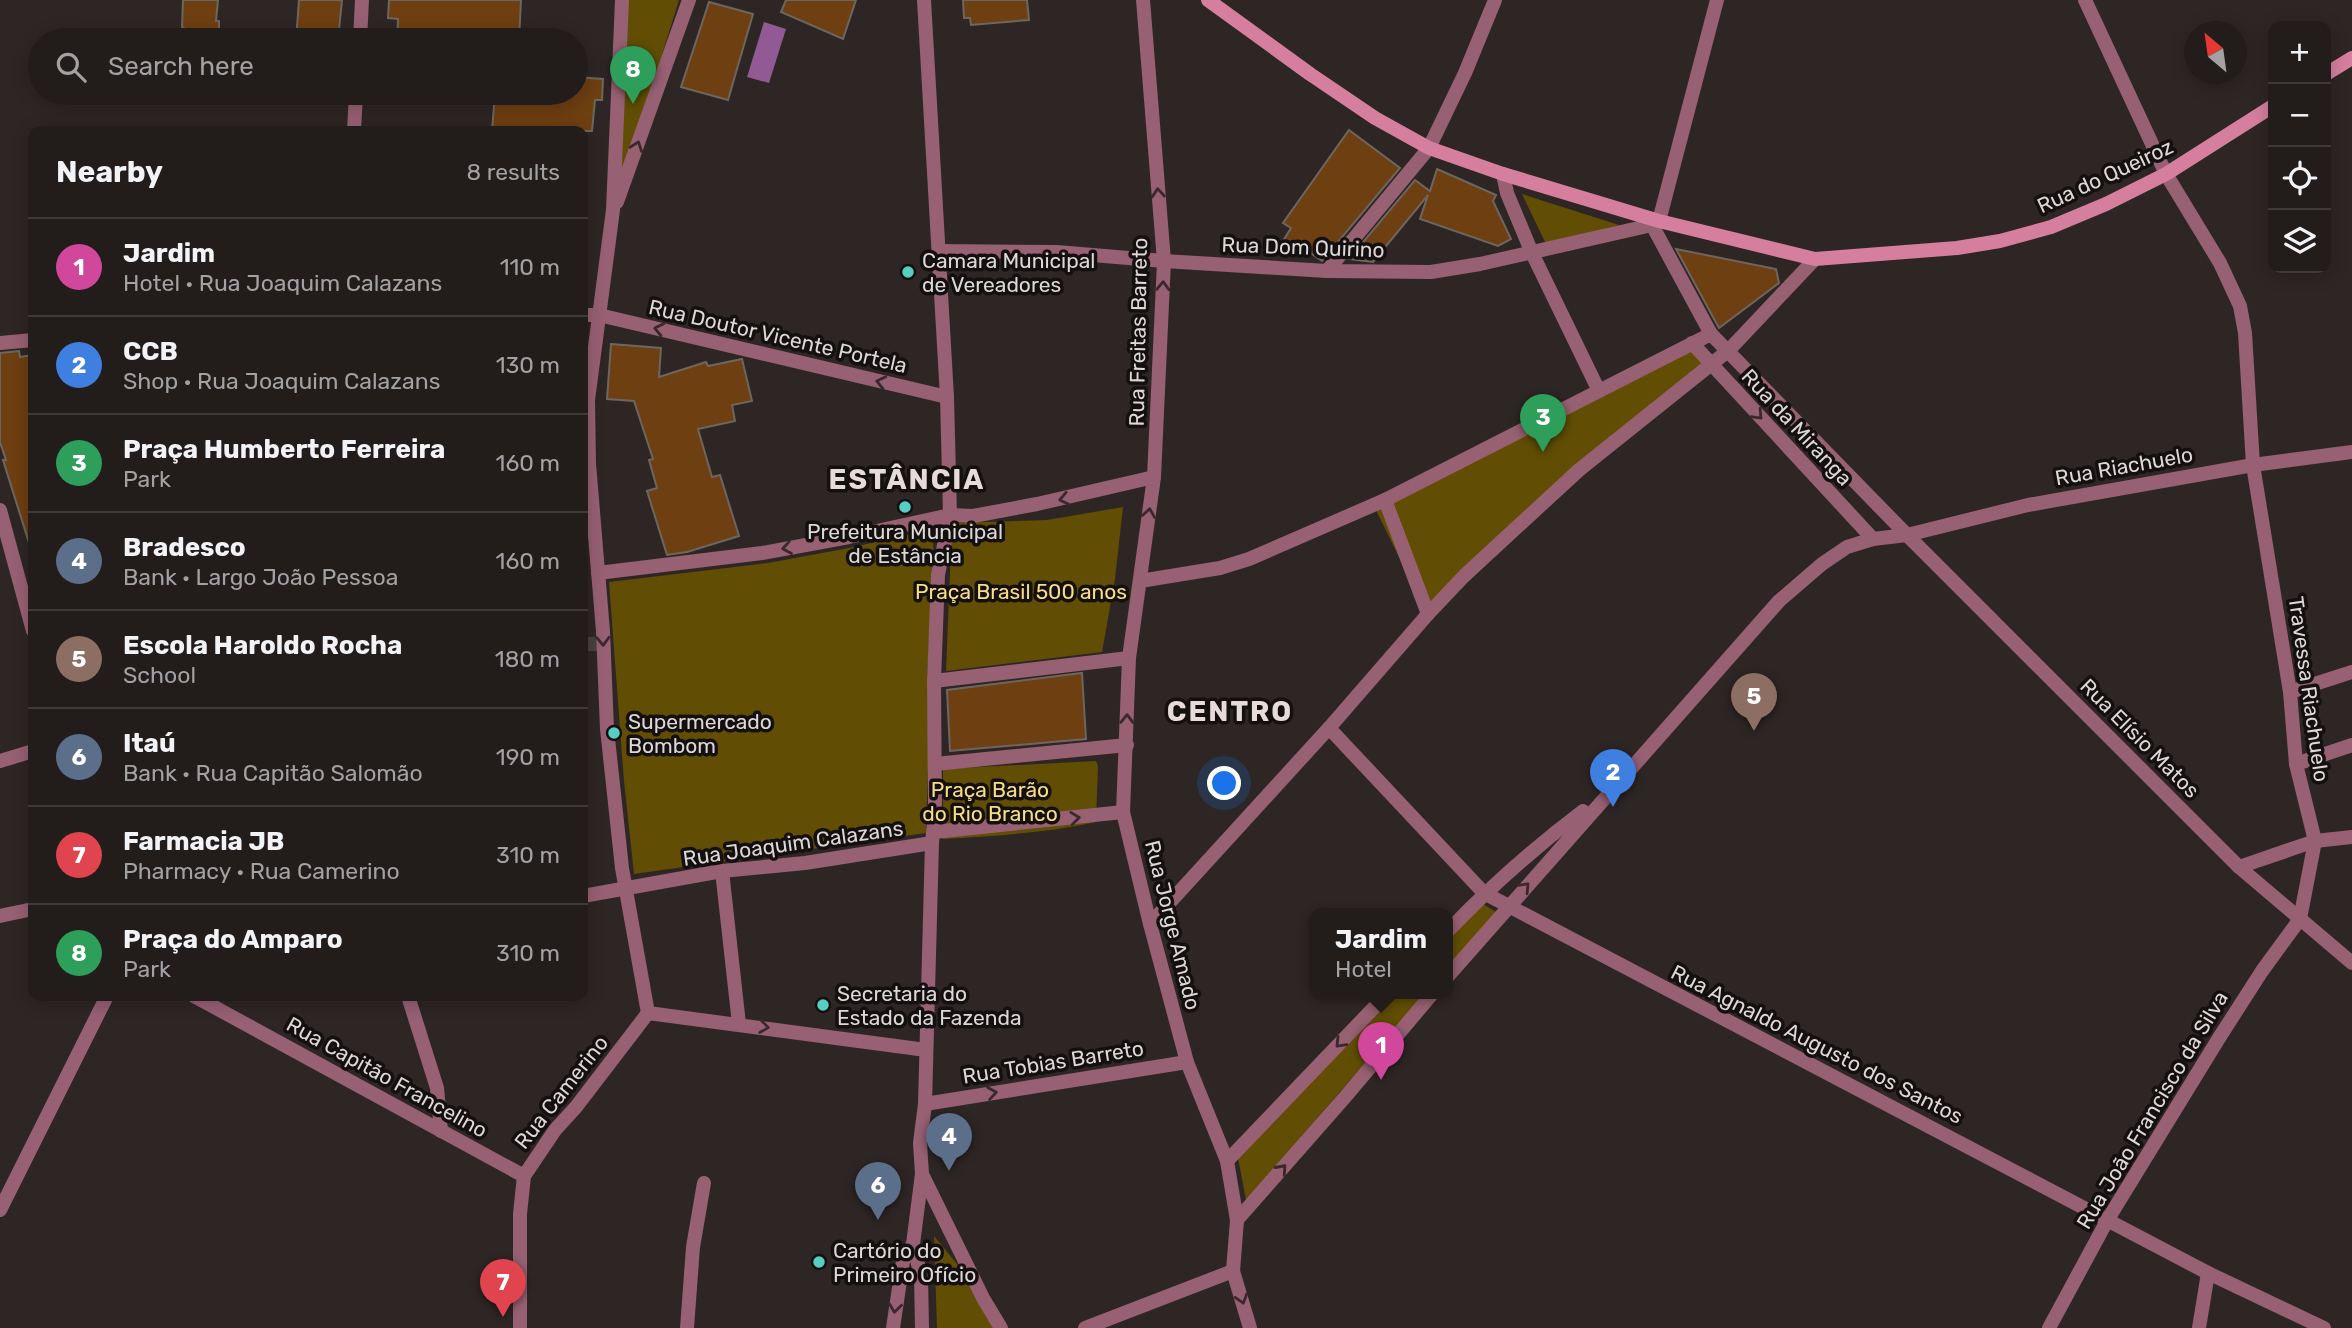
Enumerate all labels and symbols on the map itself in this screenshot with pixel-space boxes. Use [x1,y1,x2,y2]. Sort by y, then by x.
north arrow [2184,21,2247,84]
pin: 8 [610,46,656,104]
street label: Rua do Queiroz [2033,134,2177,218]
one-way arrow [629,141,643,153]
one-way arrow [1151,188,1166,199]
street label: Rua Dom Quirino [1221,232,1385,262]
street label: Rua Freitas Barreto [1124,237,1152,427]
place label: Camara Municipal de Vereadores [922,248,1095,297]
marker: Camara Municipal de Vereadores [900,264,916,280]
one-way arrow [1155,280,1170,291]
street label: Rua Doutor Vicente Portela [646,294,910,378]
one-way arrow [654,323,666,337]
street label: Rua da Miranga [1737,363,1857,491]
one-way arrow [875,375,887,390]
pin: 3 [1520,394,1566,452]
one-way arrow [1749,407,1762,420]
street label: Rua Riachuelo [2053,442,2195,490]
district label: ESTÂNCIA [829,463,985,496]
one-way arrow [1058,490,1070,505]
marker: Prefeitura Municipal de Estância [897,499,913,515]
one-way arrow [1141,507,1156,519]
place label: Prefeitura Municipal de Estância [807,519,1003,568]
one-way arrow [781,540,793,555]
park label: Praça Brasil 500 anos [915,579,1127,604]
street label: Travessa Riachuelo [2284,595,2334,783]
one-way arrow [595,635,610,646]
pin: 5 [1731,673,1777,731]
street label: Rua Elísio Matos [2075,673,2205,803]
district label: CENTRO [1167,695,1293,728]
place label: Supermercado Bombom [628,709,772,758]
one-way arrow [1120,713,1135,724]
marker: Supermercado Bombom [606,725,622,741]
pin: 2 [1590,749,1636,807]
your location [1207,766,1241,800]
park label: Praça Barão do Rio Branco [922,777,1058,826]
one-way arrow [1069,810,1081,825]
street label: Rua Joaquim Calazans [681,815,905,871]
street label: Rua Jorge Amado [1140,838,1206,1012]
one-way arrow [1516,882,1529,895]
street label: Rua Agnaldo Augusto dos Santos [1667,959,1967,1129]
place label: Secretaria do Estado da Fazenda [837,981,1022,1030]
street label: Rua João Francisco da Silva [2071,987,2233,1233]
marker: Secretaria do Estado da Fazenda [815,997,831,1013]
street label: Rua Capitão Francelino [282,1011,492,1143]
one-way arrow [758,1020,770,1035]
pin: 1 [1358,1022,1404,1080]
street label: Rua Camerino [509,1030,613,1154]
street label: Rua Tobias Barreto [961,1035,1145,1089]
one-way arrow [1335,1035,1348,1048]
one-way arrow [986,1086,998,1101]
pin: 4 [926,1113,972,1171]
pin: 6 [855,1162,901,1220]
one-way arrow [1274,1164,1286,1177]
place label: Cartório do Primeiro Ofício [833,1238,976,1287]
marker: Cartório do Primeiro Ofício [811,1254,827,1270]
pin: 7 [480,1259,526,1317]
one-way arrow [1233,1293,1248,1305]
one-way arrow [887,1303,902,1314]

